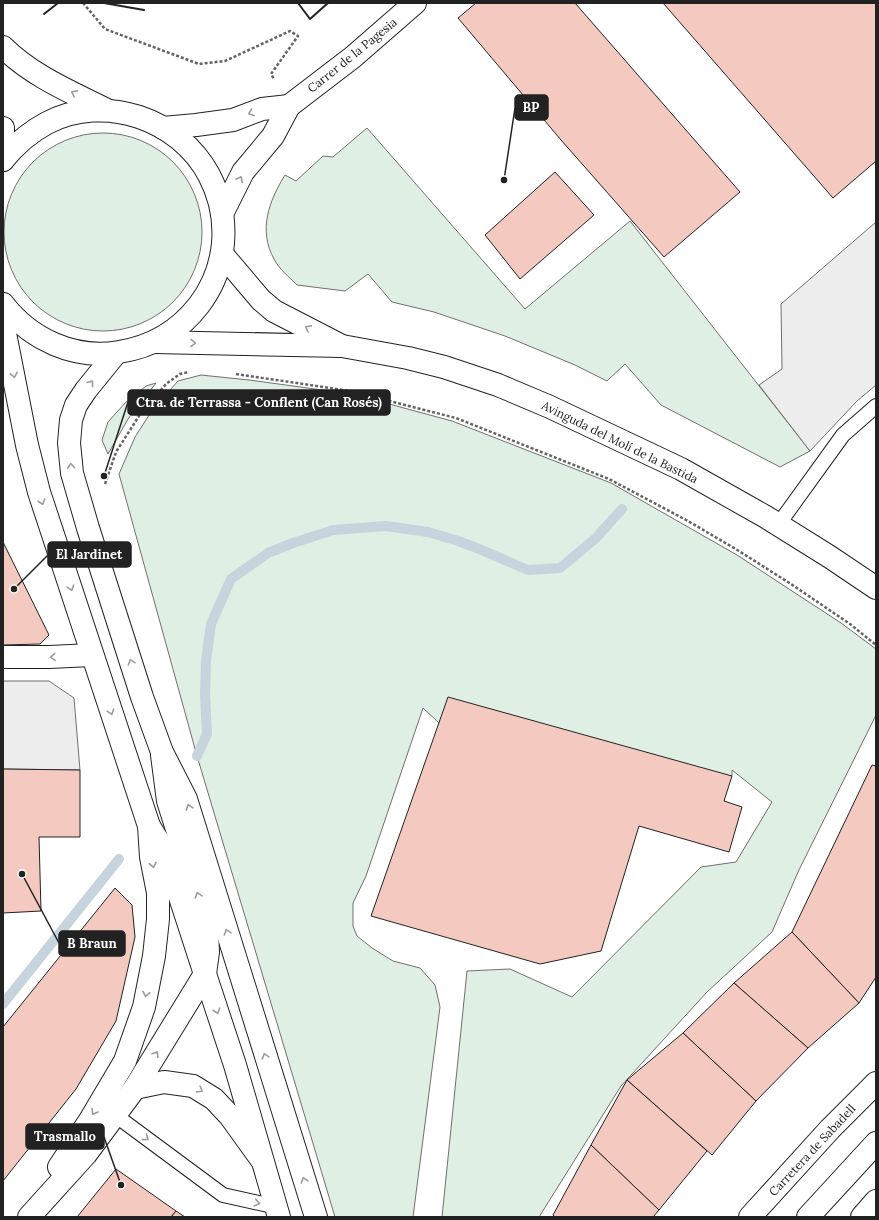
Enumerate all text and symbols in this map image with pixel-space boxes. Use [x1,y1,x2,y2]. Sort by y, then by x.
street label: Carrer de la Pagesia [304,14,400,96]
one-way arrow [70,90,78,98]
callout: BP [515,95,548,120]
text: BP [523,99,540,116]
one-way arrow [247,109,254,117]
one-way arrow [235,176,243,184]
one-way arrow [305,325,312,333]
one-way arrow [190,339,196,347]
one-way arrow [9,372,18,378]
one-way arrow [86,381,93,388]
callout: Ctra. de Terrassa - Conflent (Can Rosés) [128,390,390,415]
text: Ctra. de Terrassa - Conflent (Can Rosés) [136,394,382,411]
street label: Avinguda del Molí de la Bastida [538,397,701,486]
one-way arrow [67,463,76,469]
one-way arrow [38,498,46,505]
callout: El Jardinet [48,542,131,567]
text: El Jardinet [56,546,123,563]
one-way arrow [66,585,75,592]
one-way arrow [50,653,56,661]
one-way arrow [127,659,136,666]
one-way arrow [106,708,115,715]
one-way arrow [185,804,194,811]
one-way arrow [148,862,156,868]
one-way arrow [194,891,202,898]
one-way arrow [223,928,232,935]
callout: B Braun [59,931,125,956]
text: B Braun [67,935,118,952]
one-way arrow [142,990,151,997]
one-way arrow [212,1007,221,1014]
one-way arrow [151,1052,158,1059]
one-way arrow [262,1052,270,1059]
one-way arrow [196,1085,203,1092]
street label: Carretera de Sabadell [766,1101,858,1199]
one-way arrow [92,1108,99,1115]
callout: Trasmallo [26,1124,104,1149]
text: Trasmallo [34,1128,96,1145]
one-way arrow [142,1133,149,1140]
one-way arrow [300,1176,309,1183]
one-way arrow [254,1198,260,1206]

